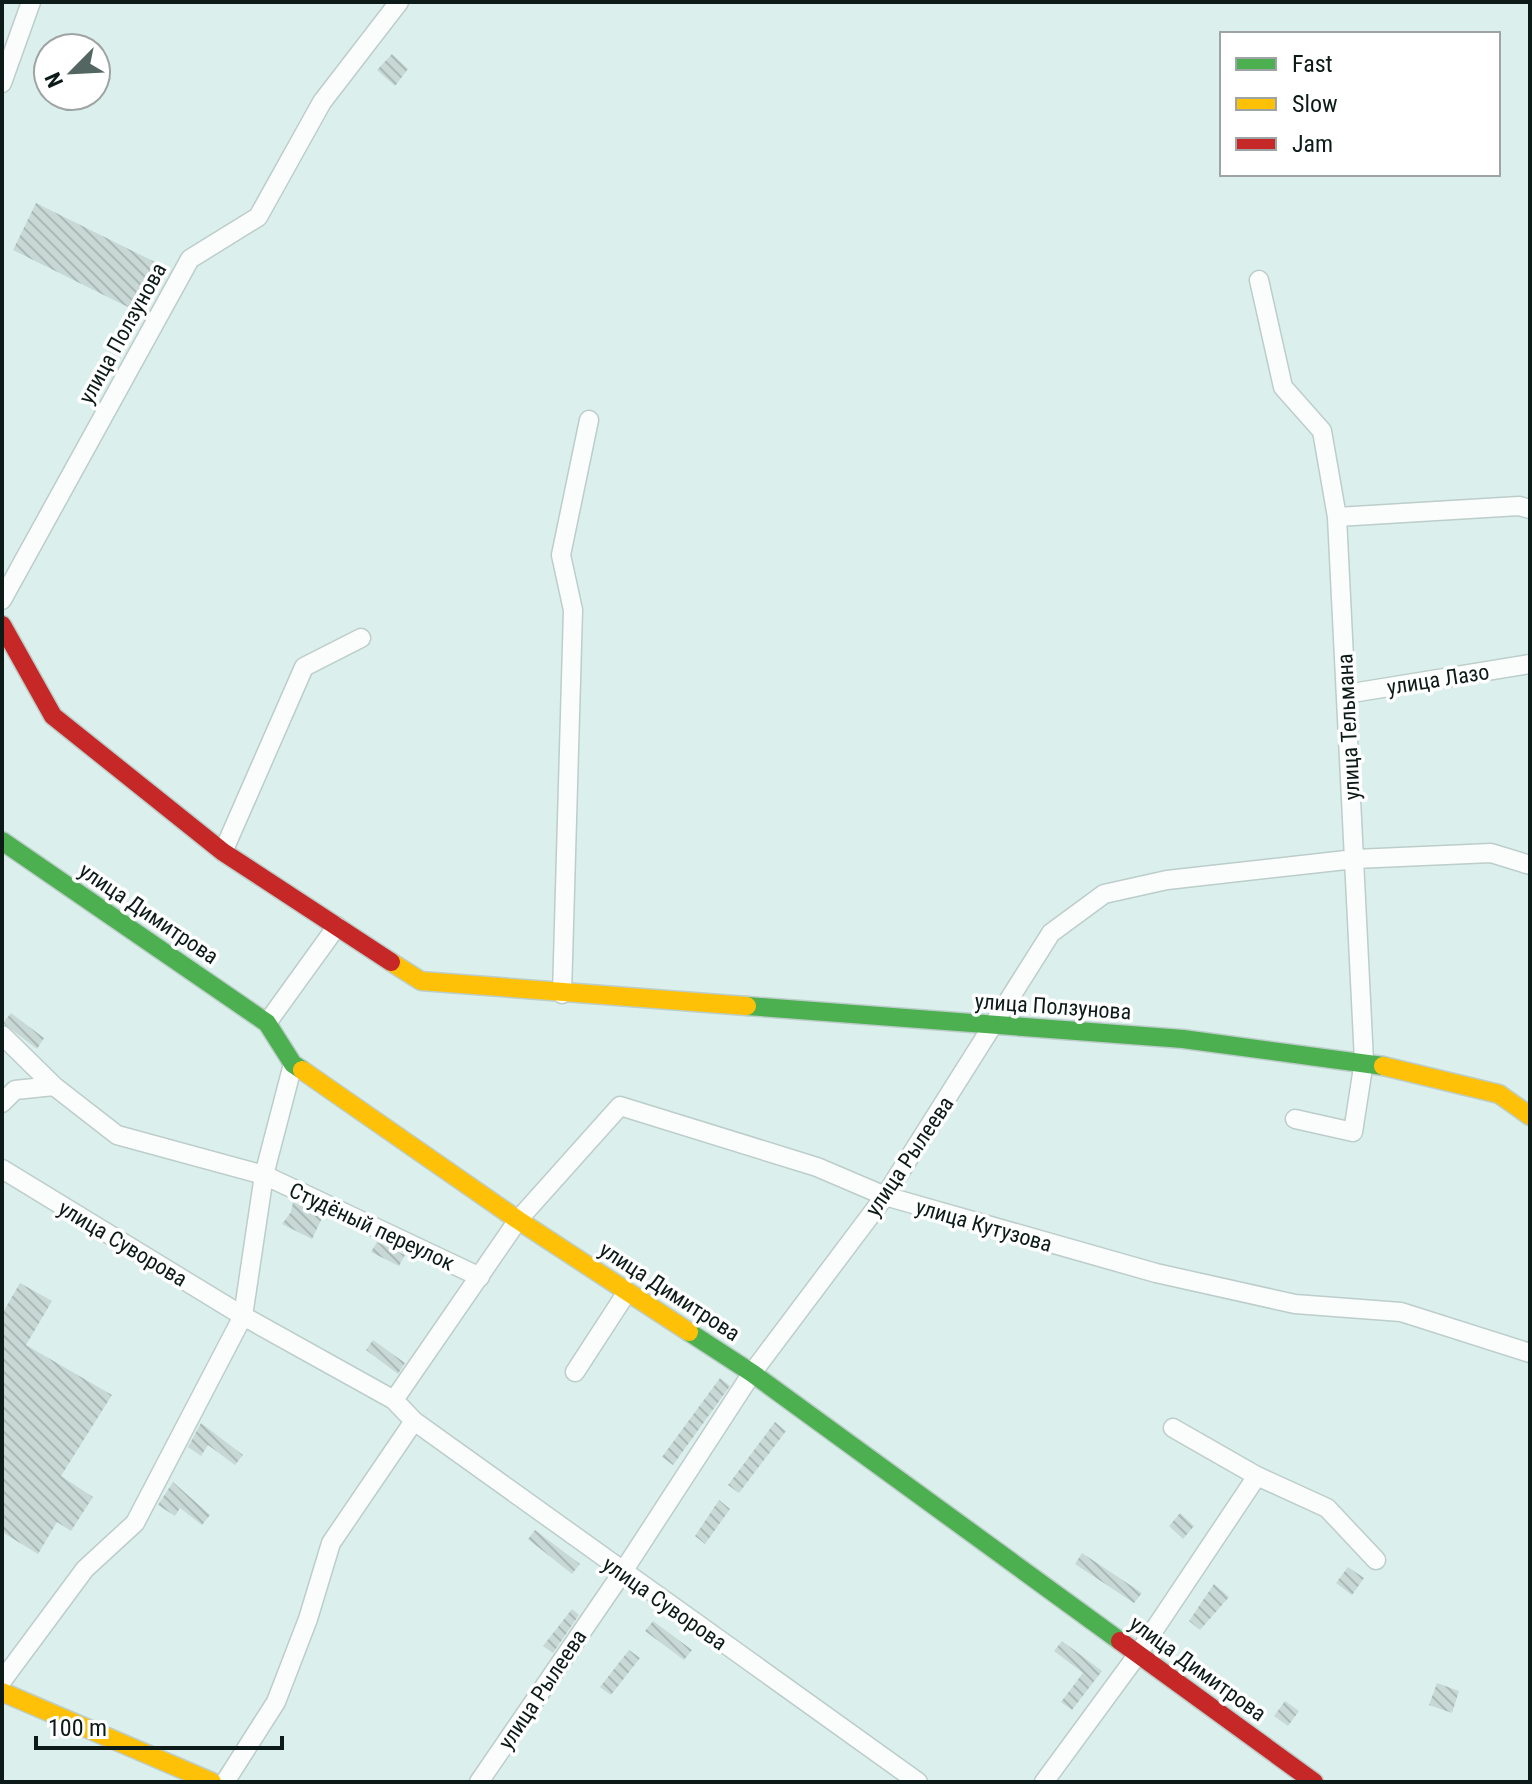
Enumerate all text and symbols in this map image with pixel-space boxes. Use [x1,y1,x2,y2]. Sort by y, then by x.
north arrow [32,32,112,112]
legend [1220,32,1500,176]
text: Fast [1292,50,1333,78]
text: N [40,69,68,91]
text: Slow [1292,90,1338,118]
text: Jam [1292,130,1333,158]
street label: улица Ползунова [73,259,171,408]
street label: улица Тельмана [1332,653,1365,801]
street label: улица Лазо [1385,659,1491,700]
street label: улица Димитрова [74,858,223,969]
street label: улица Ползунова [974,989,1132,1024]
street label: улица Рылеева [860,1092,959,1221]
street label: Студёный переулок [285,1177,459,1276]
street label: улица Кутузова [913,1194,1055,1257]
street label: улица Суворова [54,1195,192,1292]
street label: улица Димитрова [595,1237,745,1346]
street label: улица Суворова [598,1551,731,1655]
street label: улица Димитрова [1125,1611,1271,1726]
street label: улица Рылеева [493,1625,592,1754]
scale bar [36,1700,282,1750]
text: 100 m [48,1714,107,1742]

